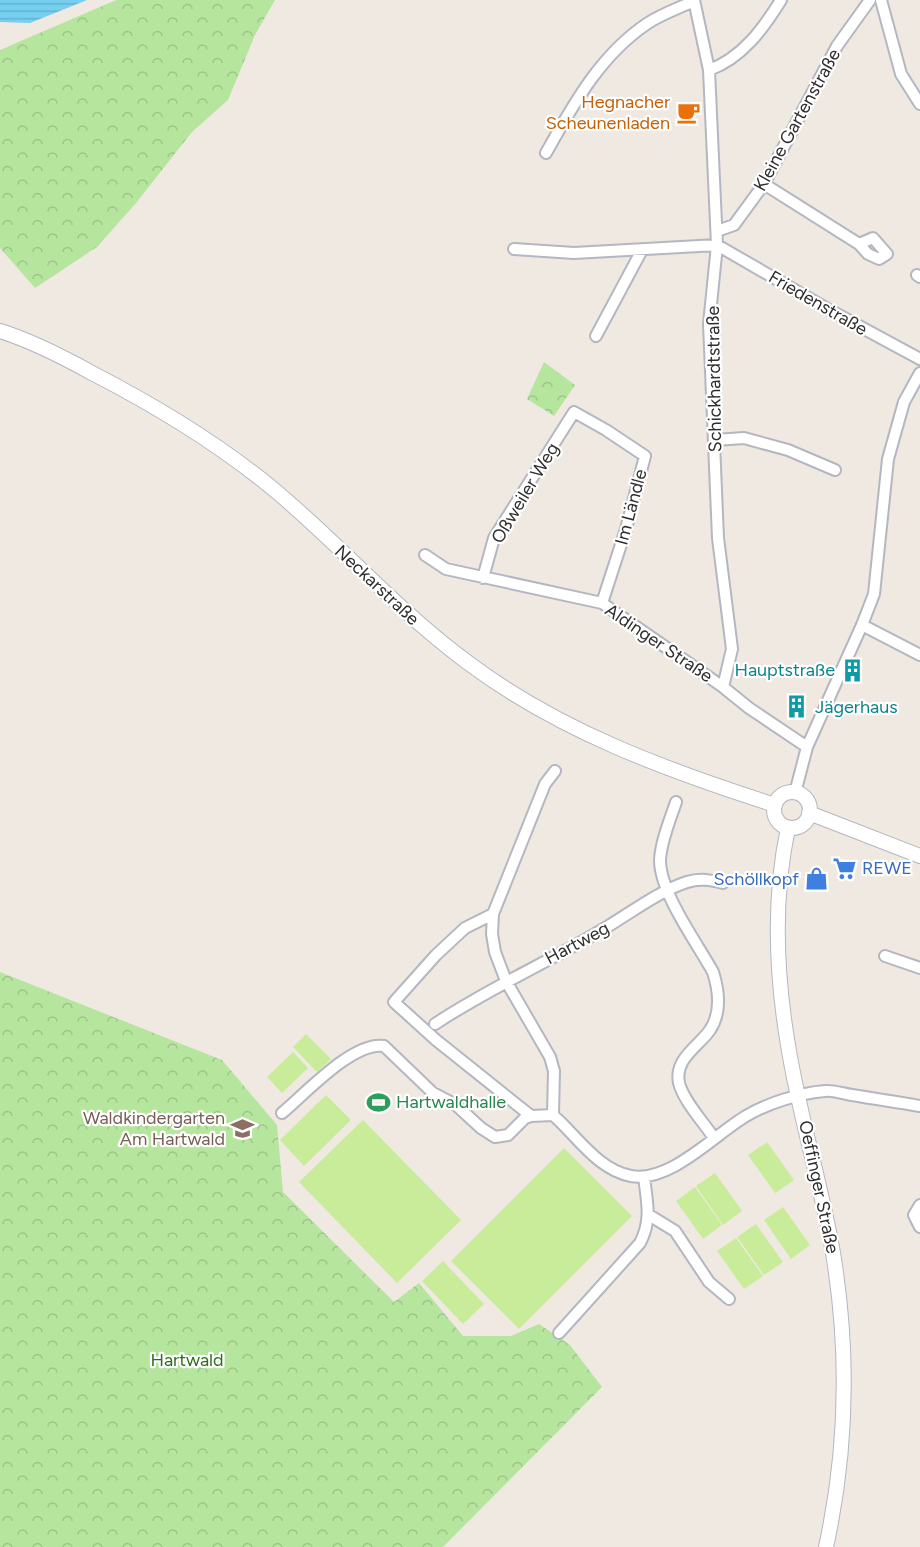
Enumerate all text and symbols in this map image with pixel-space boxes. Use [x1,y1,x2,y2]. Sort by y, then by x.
street label: Kleine Gartenstraße [749,45,845,195]
place label: Hegnacher Scheunenladen [546,91,670,134]
cafe icon: Hegnacher Scheunenladen [675,99,701,125]
street label: Friedenstraße [765,266,872,340]
street label: Schickhardtstraße [702,305,726,452]
street label: Oßweiler Weg [486,439,564,547]
street label: Im Ländle [610,467,652,547]
street label: Neckarstraße [330,540,424,630]
street label: Aldinger Straße [601,599,717,687]
building icon: Hauptstraße [840,657,866,683]
place label: Hauptstraße [734,659,835,681]
building icon: Jägerhaus [784,694,810,720]
place label: Jägerhaus [815,696,898,718]
supermarket icon: REWE [831,855,857,881]
place label: REWE [862,857,912,879]
shop icon: Schöllkopf [804,866,830,892]
place label: Schöllkopf [714,868,799,890]
street label: Hartweg [541,917,613,969]
sports icon: Hartwaldhalle [365,1089,391,1115]
place label: Hartwaldhalle [396,1091,506,1113]
place label: Waldkindergarten Am Hartwald [83,1107,225,1150]
school or university icon: Waldkindergarten Am Hartwald [230,1115,256,1141]
street label: Oeffinger Straße [794,1119,844,1256]
park label: Hartwald [150,1349,224,1371]

